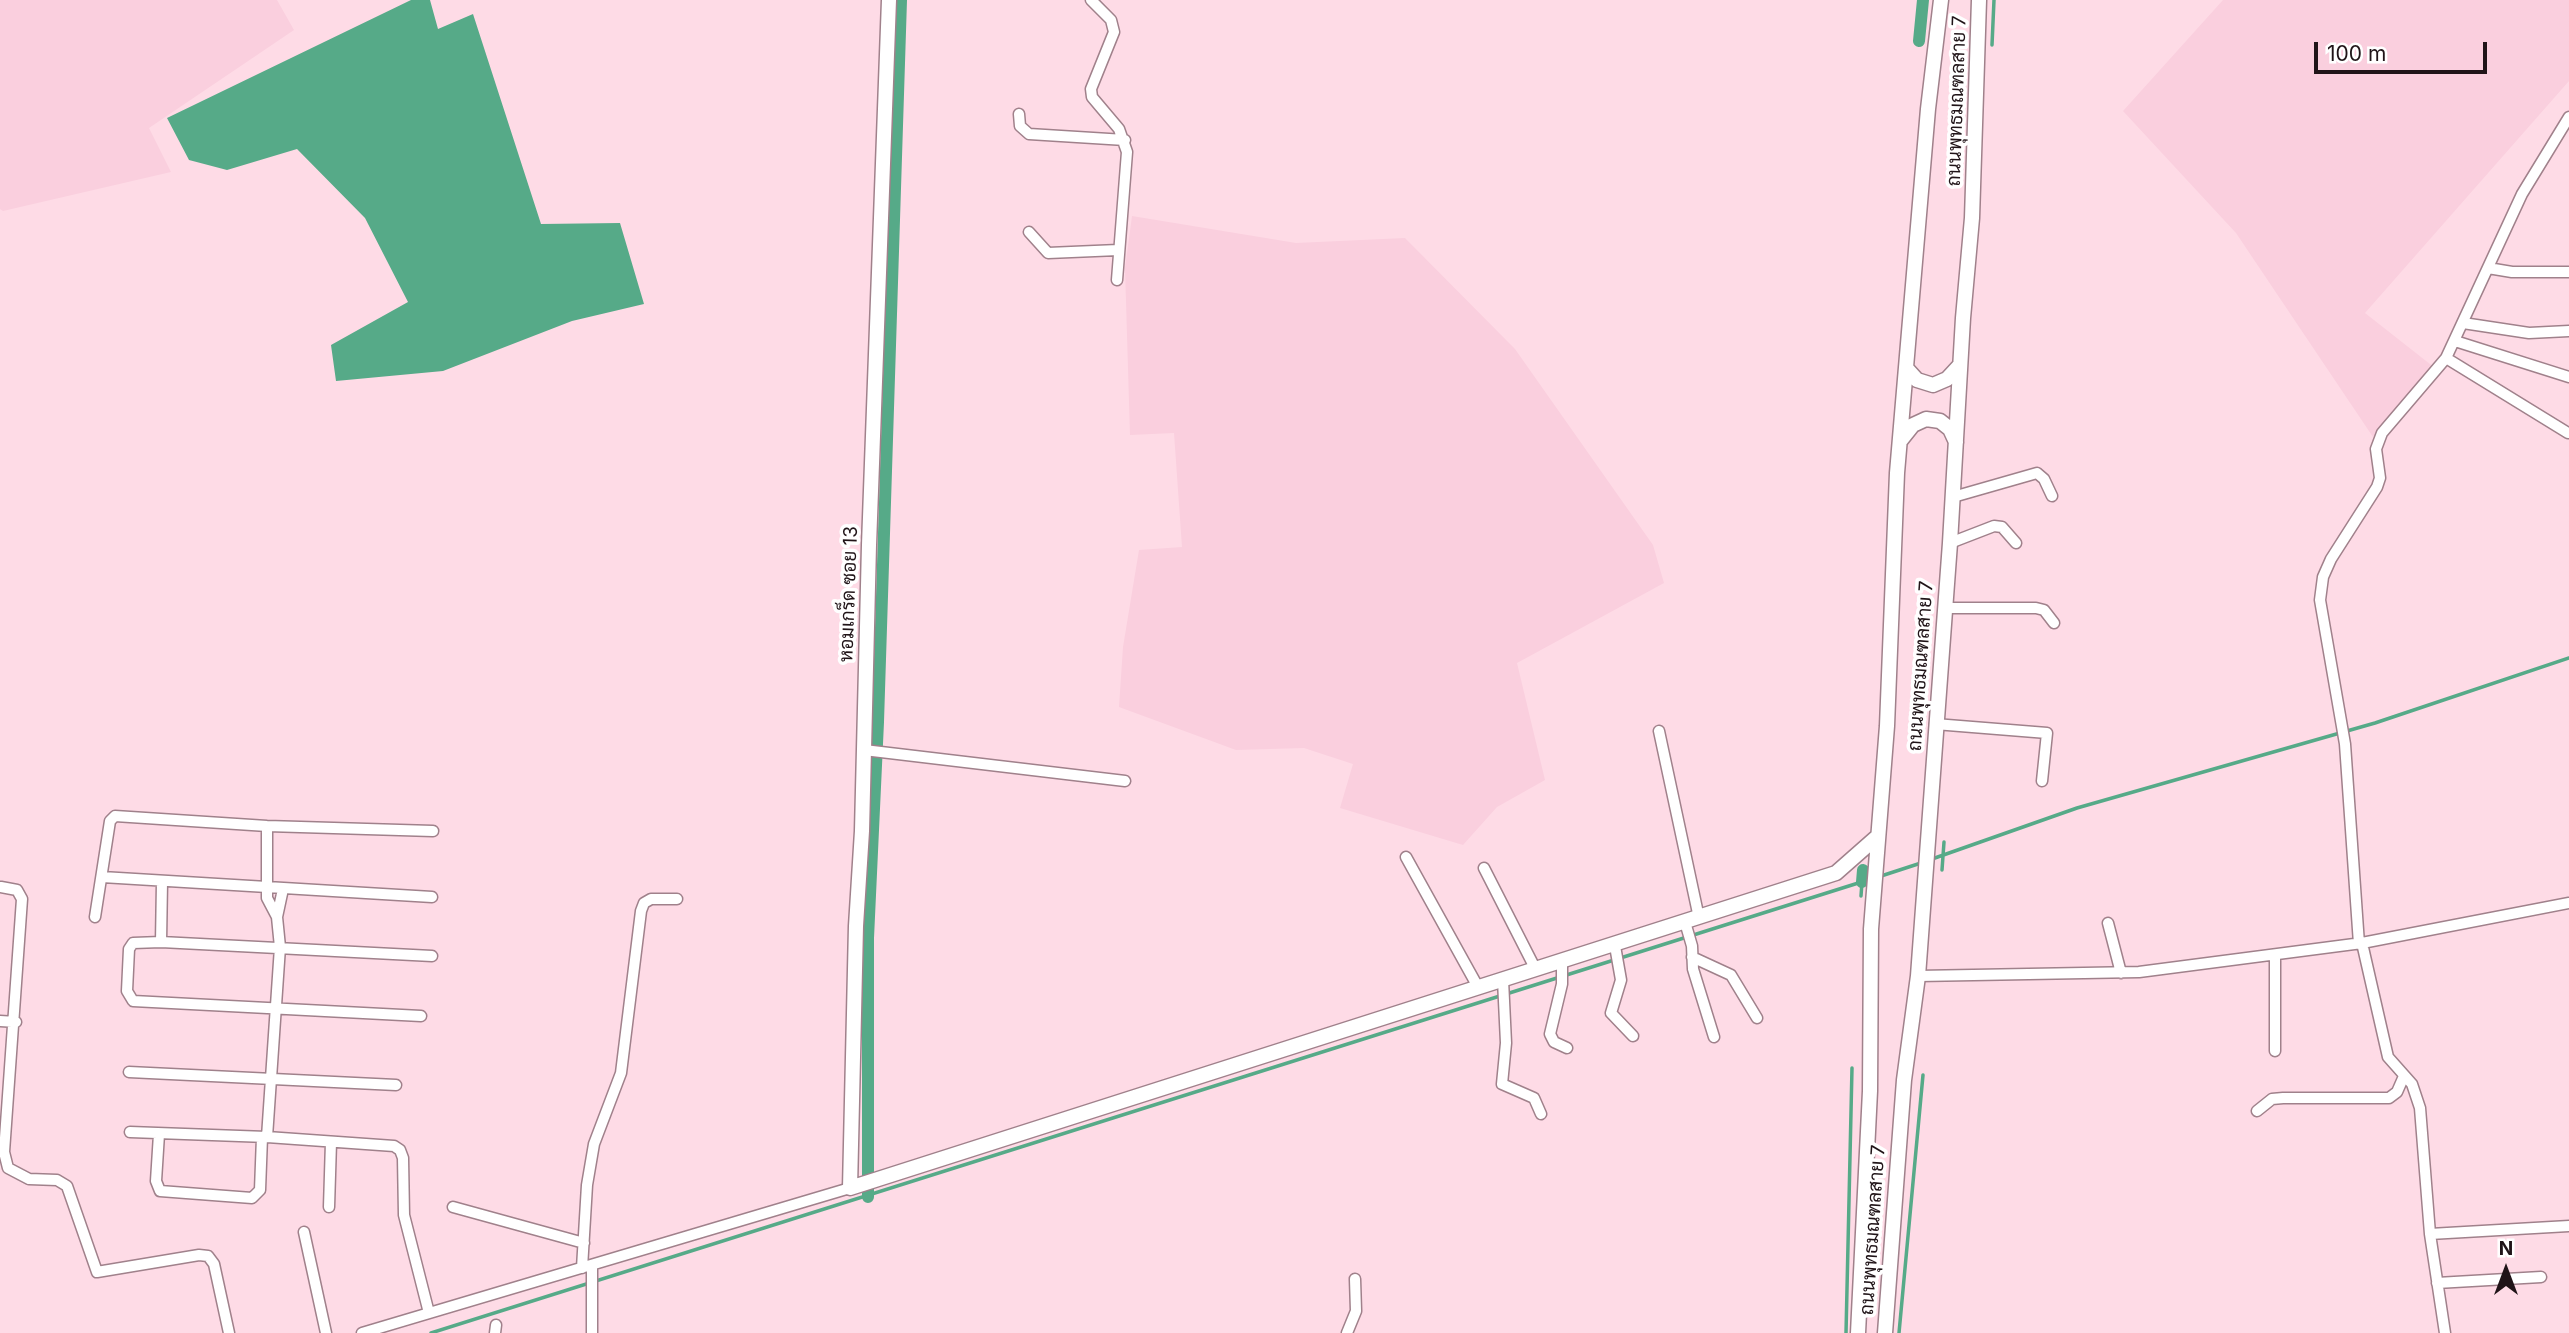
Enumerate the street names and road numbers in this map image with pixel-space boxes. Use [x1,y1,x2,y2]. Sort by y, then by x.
street label: ถนนพุทธมณฑลสาย 7 [1943,15,1971,187]
street label: หอมเกร็ด ซอย 13 [835,526,863,662]
street label: ถนนพุทธมณฑลสาย 7 [1904,580,1938,752]
street label: ถนนพุทธมณฑลสาย 7 [1856,1144,1890,1316]

